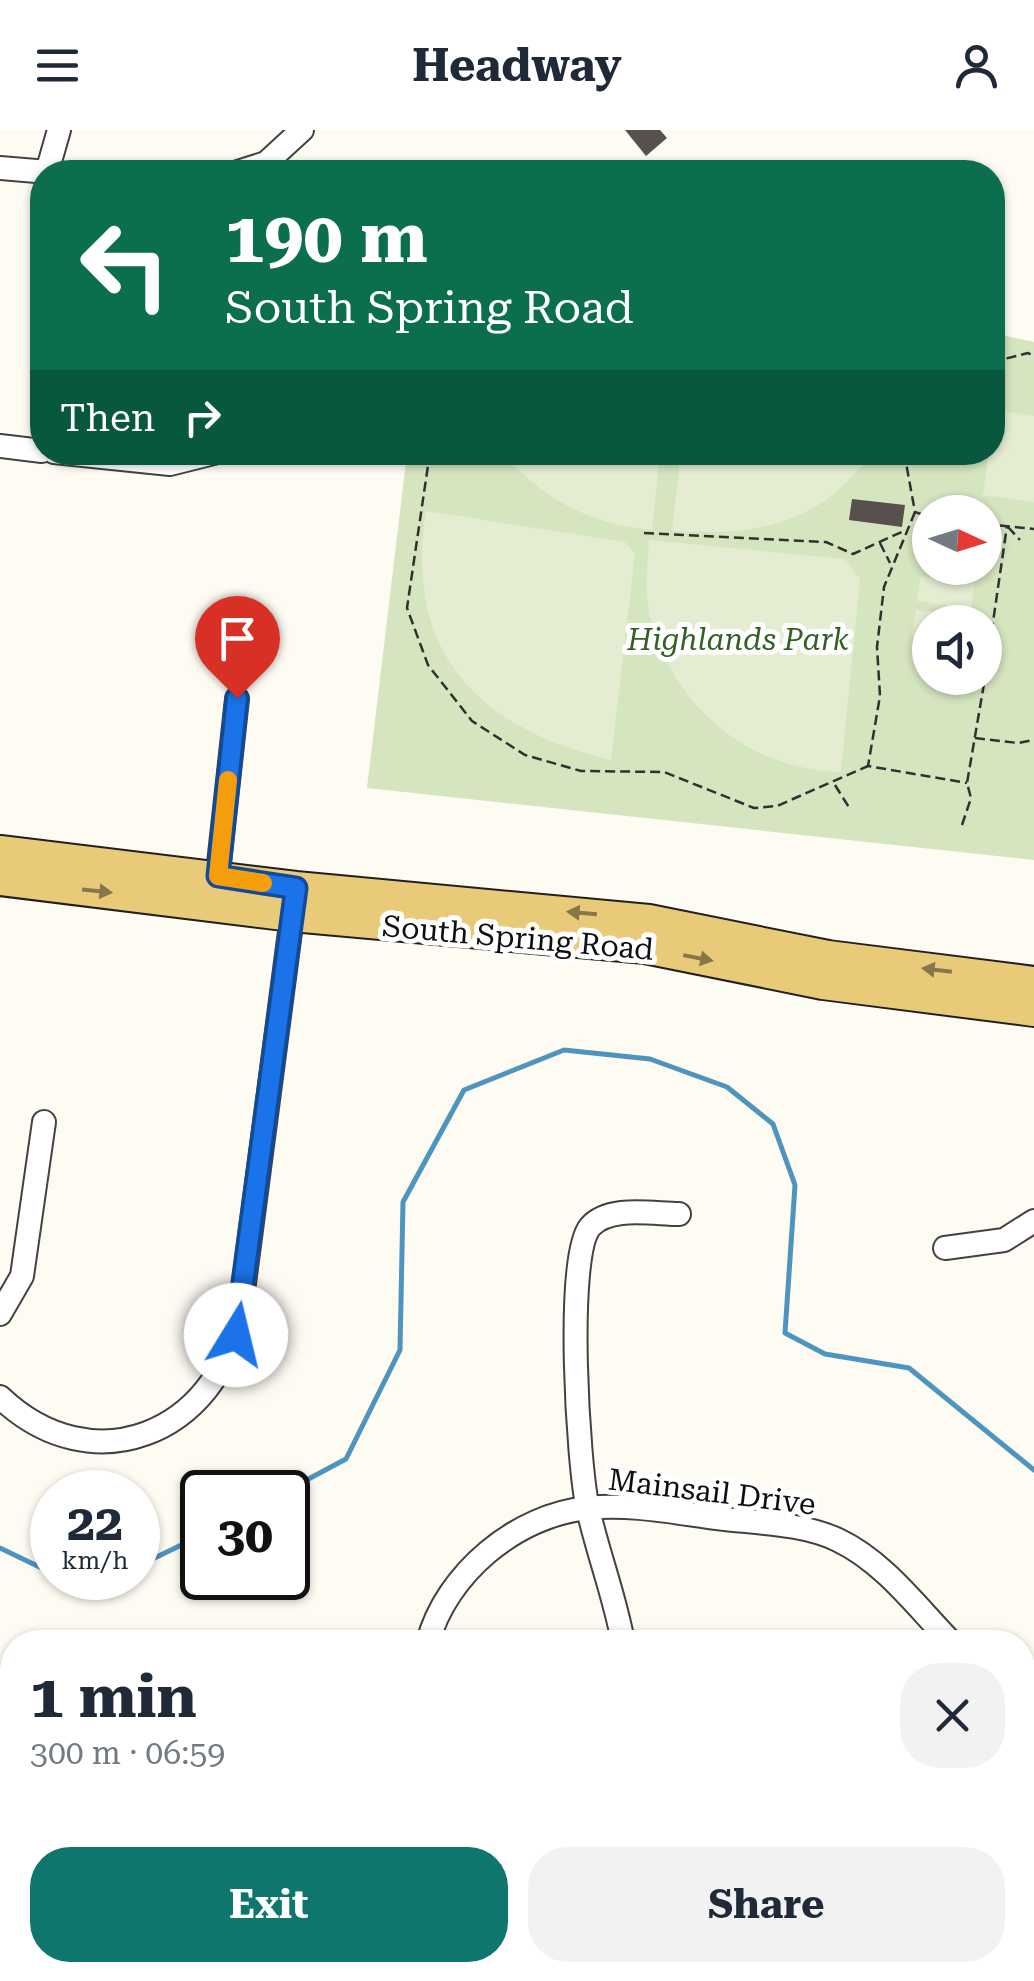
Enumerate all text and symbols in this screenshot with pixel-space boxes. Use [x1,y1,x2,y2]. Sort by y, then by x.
icon: menu [30,38,85,93]
icon: person [949,38,1004,93]
text: Headway [412,39,622,92]
text: 190 m [225,197,428,279]
icon: left [60,200,190,330]
text: South Spring Road [225,281,634,334]
icon: right [175,390,230,445]
text: Then [60,396,155,440]
north arrow [912,495,1002,585]
map controls [912,495,1002,695]
pin [195,596,280,699]
button: sound [912,605,1002,695]
icon: arrive [210,611,265,666]
park label: Highlands Park [626,622,850,657]
one-way arrow [81,883,113,899]
one-way arrow [566,905,598,921]
street label: South Spring Road [381,908,655,967]
one-way arrow [683,951,714,967]
one-way arrow [921,962,953,978]
position arrow [184,1283,288,1387]
street label: Mainsail Drive [606,1461,818,1522]
speed limit sign: 30 [180,1470,310,1600]
text: 22 [67,1494,123,1552]
text: km/h [62,1546,128,1575]
text: 1 min [30,1661,197,1732]
button: close [900,1663,1005,1768]
text: 300 m · 06:59 [30,1734,225,1772]
button: Exit [30,1847,508,1962]
button: Share [528,1847,1005,1962]

